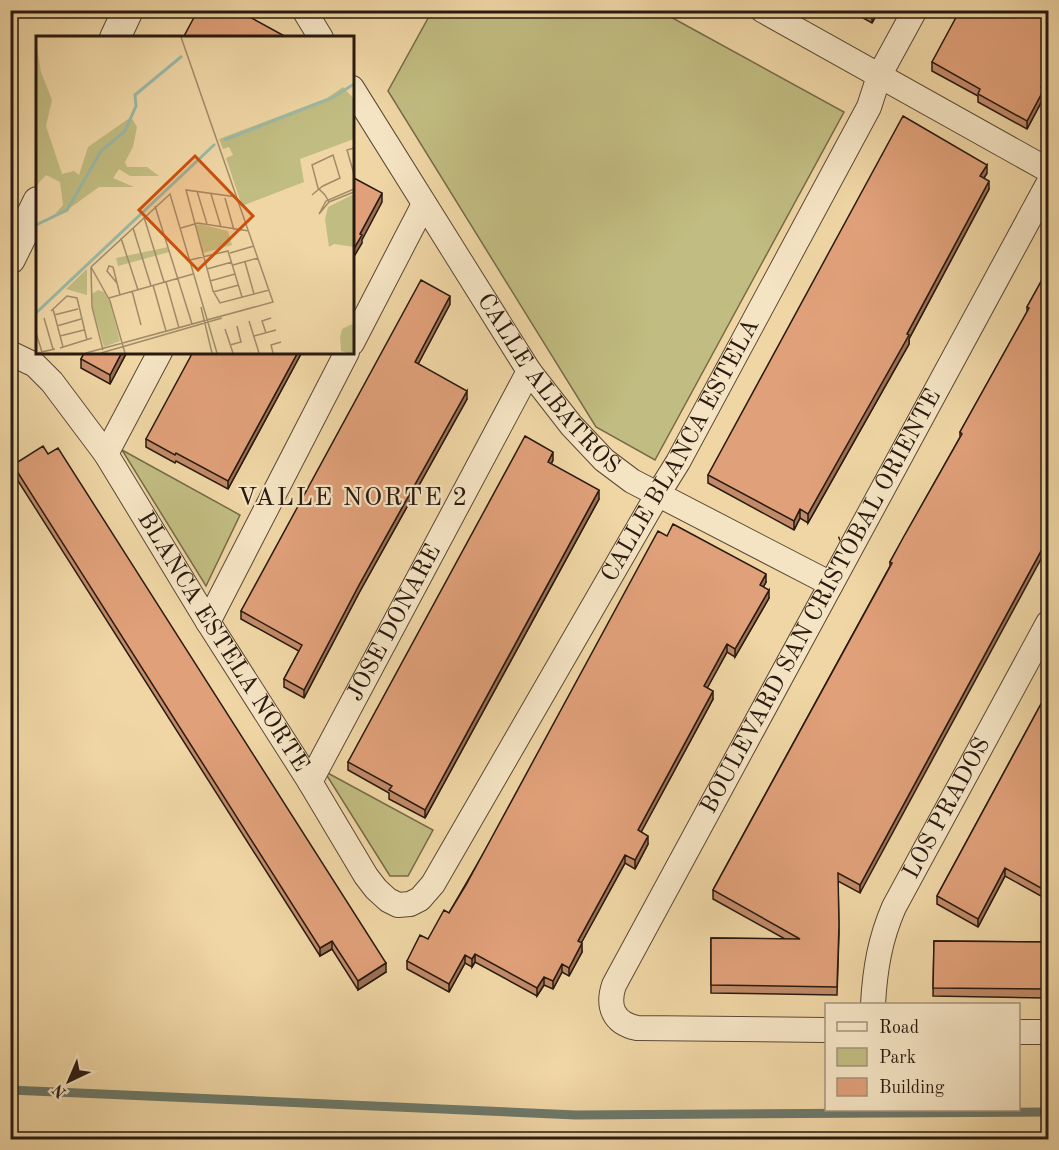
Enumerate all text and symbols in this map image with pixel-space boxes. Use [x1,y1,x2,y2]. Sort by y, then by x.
inset map [36,36,354,354]
street label: CALLE ALBATROS [472,290,624,479]
street label: CALLE BLANCA ESTELA [598,315,765,586]
street label: BOULEVARD SAN CRISTÓBAL ORIENTE [697,385,946,818]
district label: VALLE NORTE 2 [237,485,469,511]
street label: BLANCA ESTELA NORTE [132,508,313,777]
street label: JOSE DONARE [343,541,446,705]
street label: LOS PRADOS [900,734,995,883]
legend [825,1003,1020,1111]
text: Road [879,1019,919,1037]
text: Park [879,1049,916,1067]
north arrow [39,1051,99,1111]
text: Building [879,1079,945,1097]
text: N [49,1080,70,1100]

